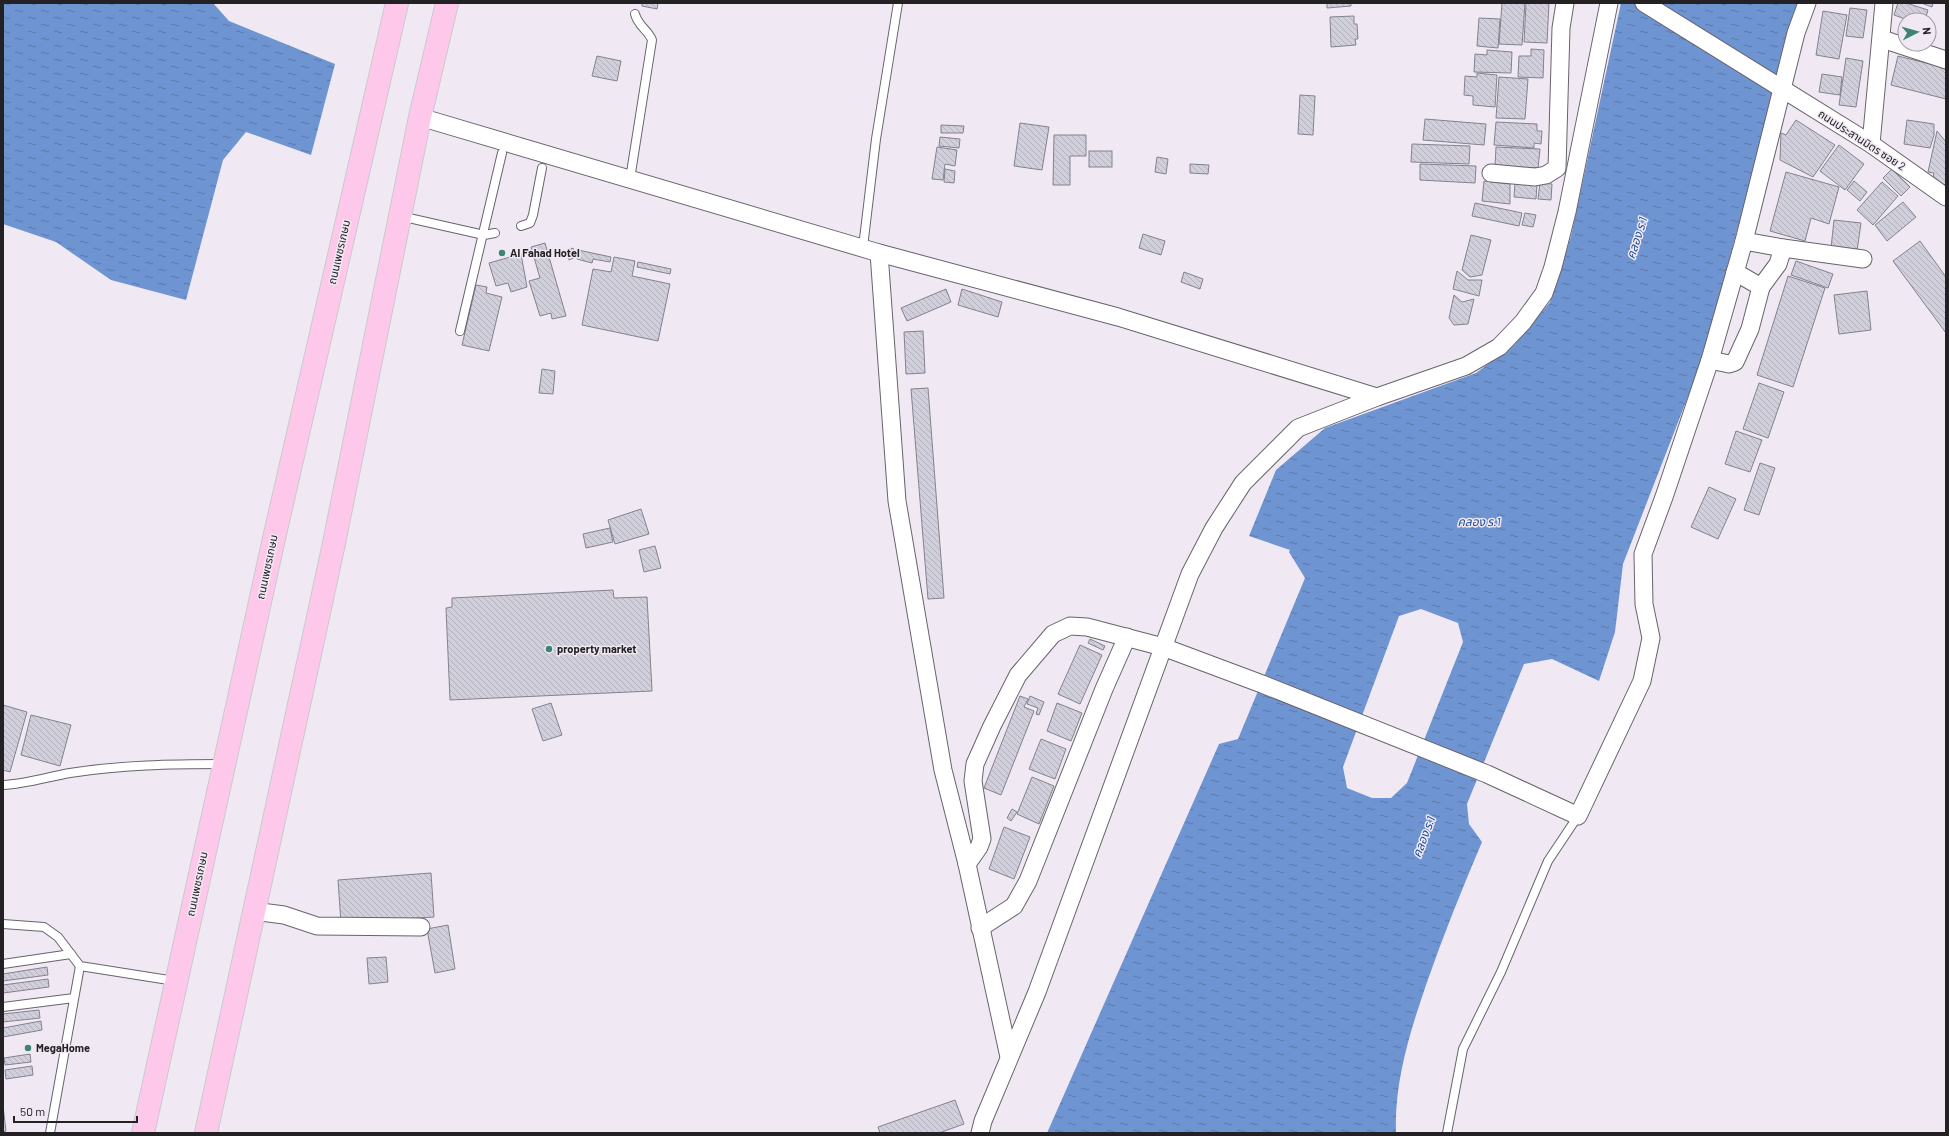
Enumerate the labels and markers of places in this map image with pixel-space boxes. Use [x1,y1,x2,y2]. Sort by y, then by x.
place label: Al Fahad Hotel [510,246,580,259]
marker: Al Fahad Hotel [497,248,507,258]
place label: property market [557,642,637,655]
marker: property market [544,644,554,654]
place label: MegaHome [36,1041,90,1054]
marker: MegaHome [23,1043,33,1053]

